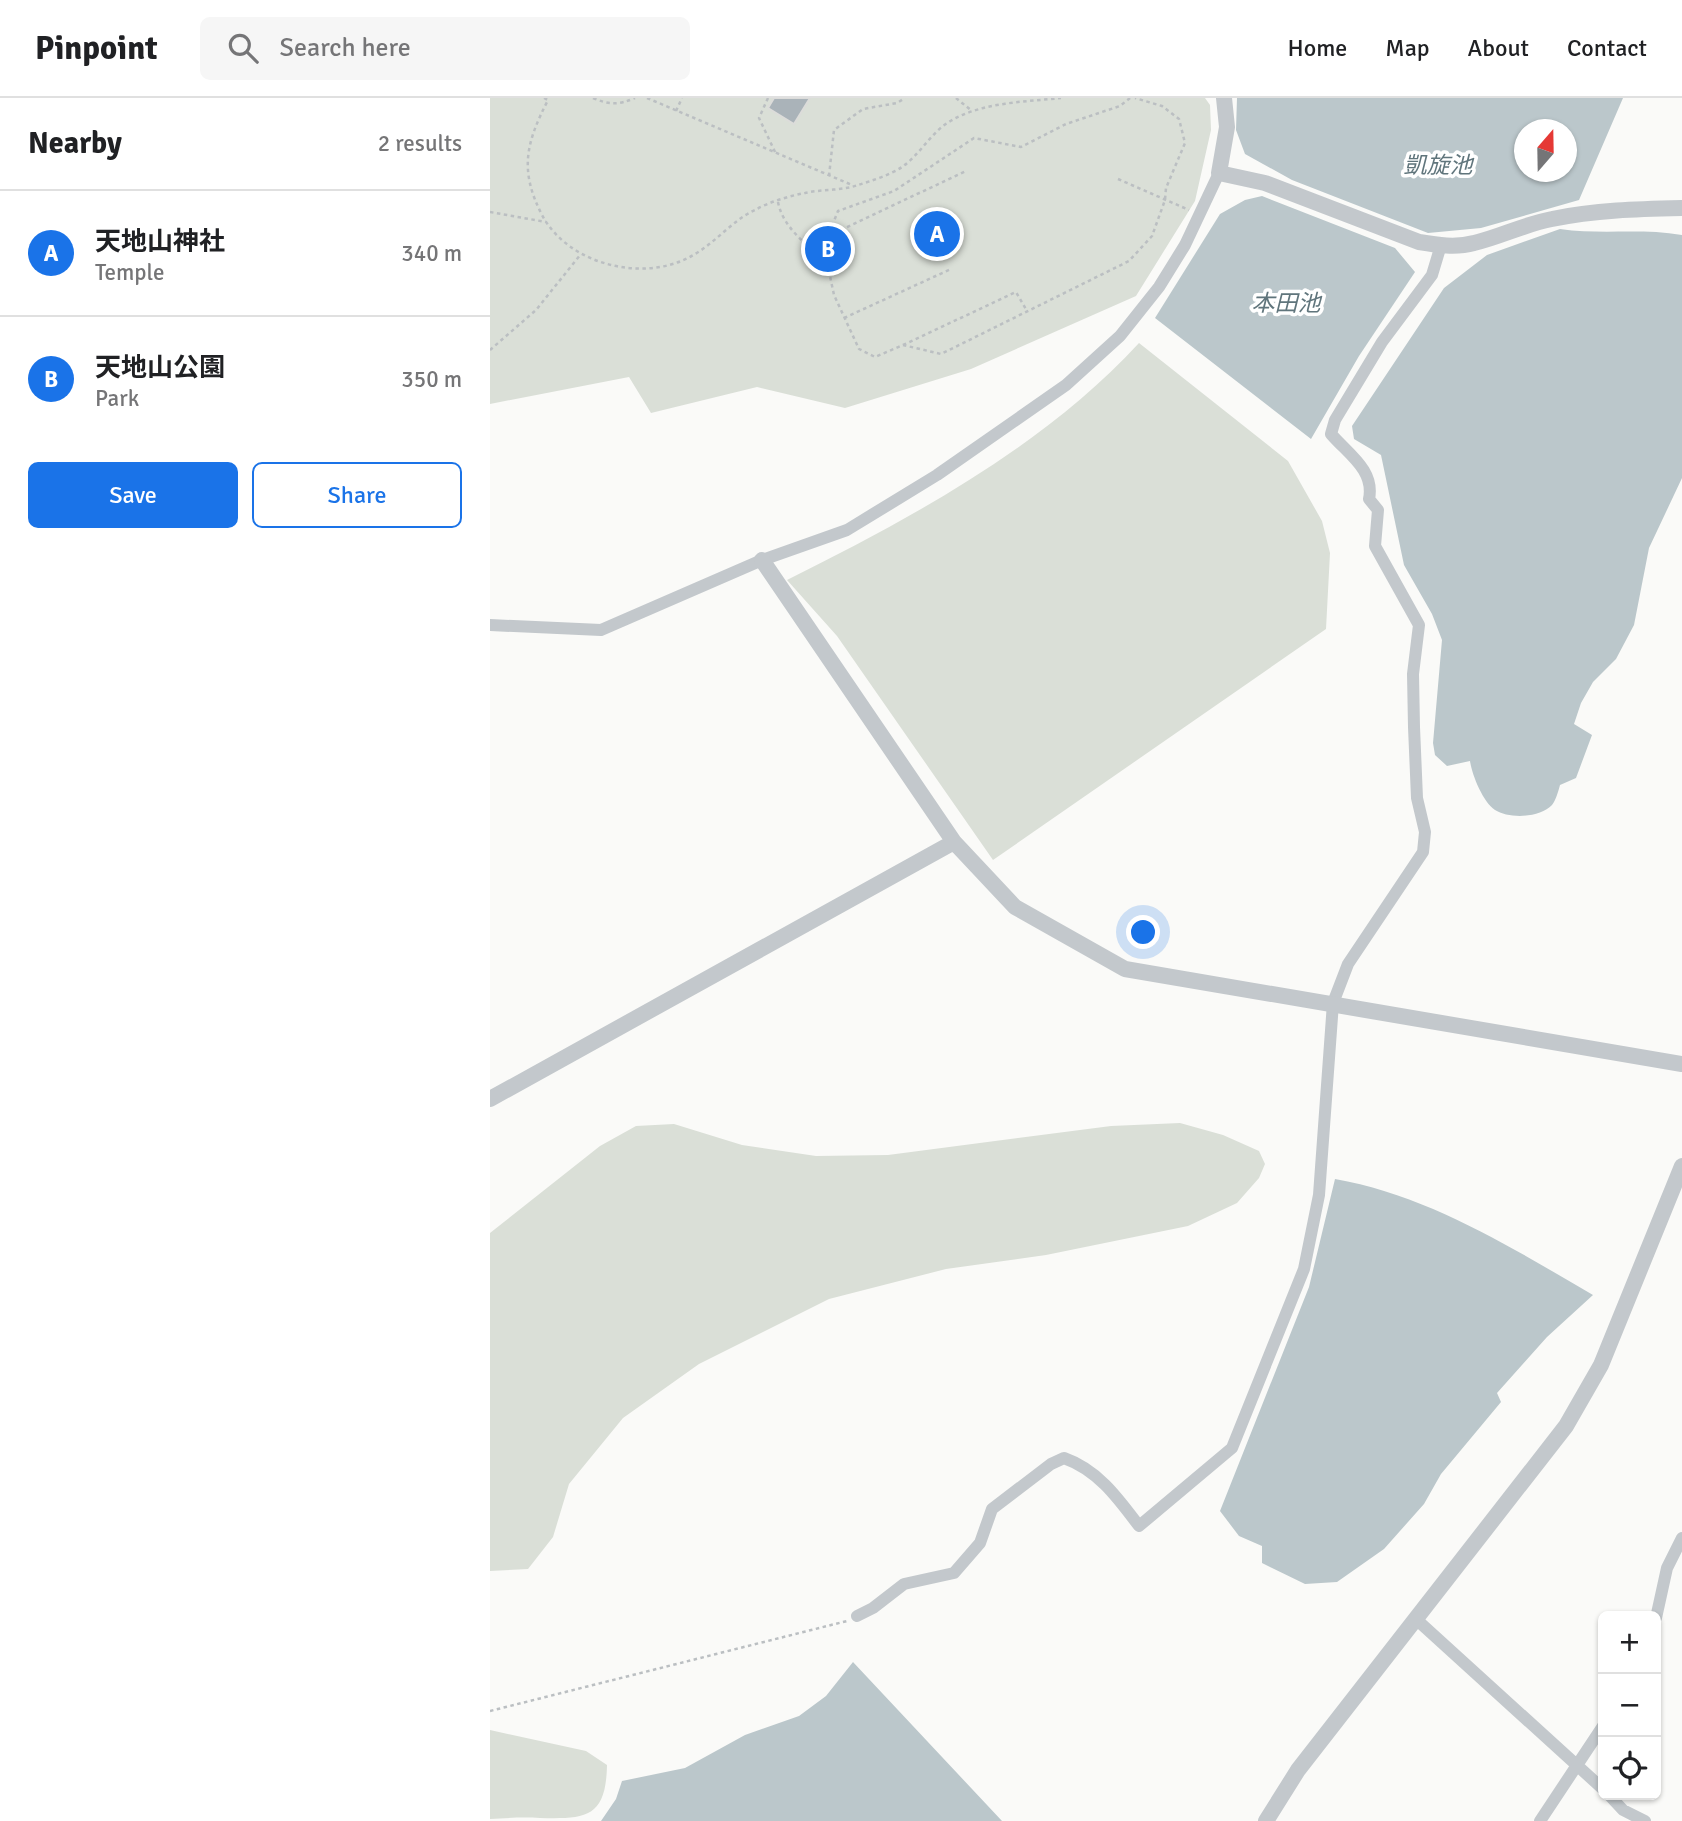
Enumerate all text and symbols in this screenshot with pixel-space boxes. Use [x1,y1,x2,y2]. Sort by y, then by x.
search box [200,17,690,80]
text: Pinpoint [35,28,158,69]
icon: search [224,29,262,67]
text: Search here [280,32,411,64]
text: Home [1287,33,1347,63]
text: Map [1385,33,1430,63]
text: About [1468,33,1529,63]
text: Contact [1567,33,1647,63]
north arrow [1514,119,1577,182]
text: Nearby [28,125,122,162]
text: 2 results [378,129,462,158]
water label: 凱旋池 [1404,151,1475,180]
pin: A [914,208,960,260]
pin: B [805,223,851,275]
text: 天地山神社 [95,226,225,258]
text: A [44,239,58,268]
text: 340 m [401,239,462,268]
text: Temple [95,258,164,287]
water label: 本田池 [1252,289,1323,318]
text: 天地山公園 [95,352,225,384]
text: B [44,365,58,394]
text: 350 m [401,365,462,394]
text: Park [95,384,139,413]
button: Save [28,462,238,528]
button: Share [252,462,462,528]
your location [1126,915,1160,949]
map controls [1598,1611,1661,1800]
button: + [1598,1611,1661,1674]
button: − [1598,1674,1661,1737]
button: locate [1598,1737,1661,1800]

